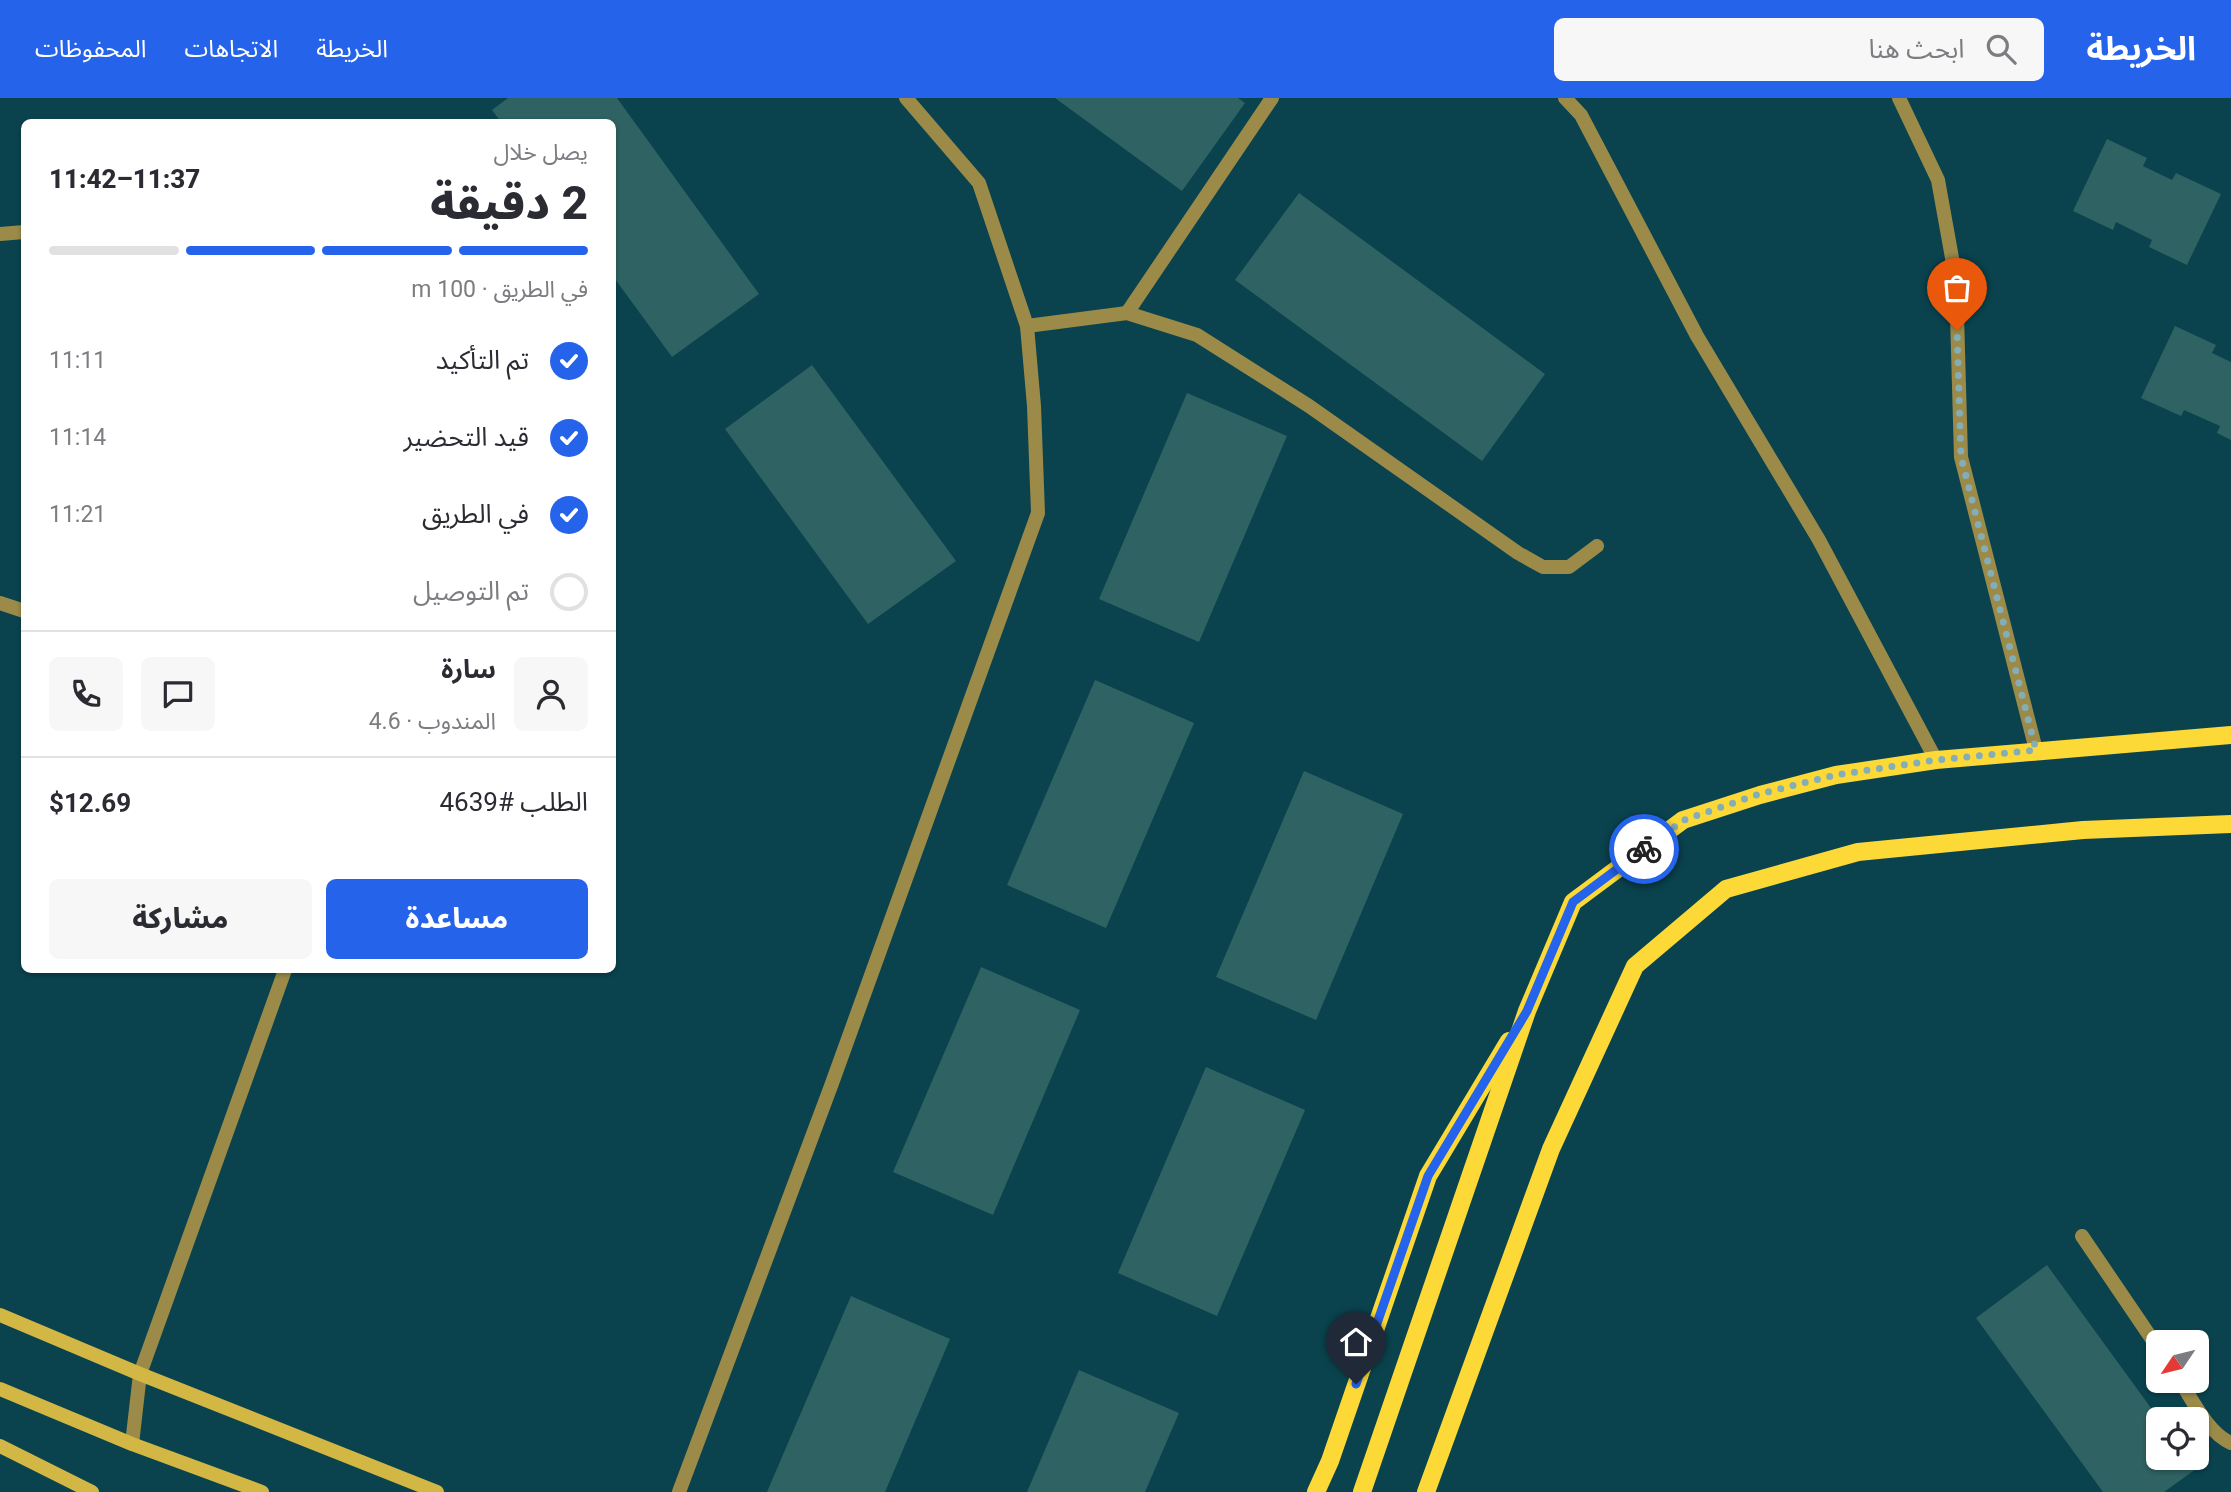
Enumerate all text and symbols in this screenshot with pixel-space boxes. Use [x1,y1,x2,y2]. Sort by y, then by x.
search box [1554,18,2044,81]
text: الخريطة [2086,29,2196,68]
icon: search [1982,30,2020,68]
text: ابحث هنا [1868,34,1964,64]
text: المحفوظات [35,35,146,63]
text: الاتجاهات [184,35,278,63]
text: الخريطة [316,35,388,63]
text: يصل خلال [493,139,588,166]
text: 11:37–11:42 [49,164,200,194]
text: 2 دقيقة [430,176,588,230]
pin [1927,258,1987,330]
icon: bag [1938,269,1976,307]
text: في الطريق · 100 m [411,276,588,303]
icon: check [550,342,588,380]
text: تم التأكيد [436,345,529,375]
text: 11:11 [49,347,106,374]
icon: check [550,419,588,457]
text: قيد التحضير [404,422,529,452]
text: 11:14 [49,424,106,451]
icon: check [550,496,588,534]
text: في الطريق [422,499,529,529]
text: 11:21 [49,501,106,528]
text: تم التوصيل [413,576,529,606]
text: سارة [441,654,496,684]
button: phone [49,657,123,731]
button: chat [141,657,215,731]
button: person [514,657,588,731]
text: المندوب · 4.6 [369,708,496,735]
text: الطلب #4639 [439,787,588,817]
text: $12.69 [49,788,131,818]
courier [1609,814,1679,884]
icon: bike [1625,830,1663,868]
button: مشاركة [49,879,312,959]
button: مساعدة [326,879,588,959]
pin [1326,1312,1386,1384]
icon: home [1337,1323,1375,1361]
north arrow [2146,1330,2208,1393]
map controls [2146,1330,2209,1470]
button: locate [2146,1407,2209,1470]

